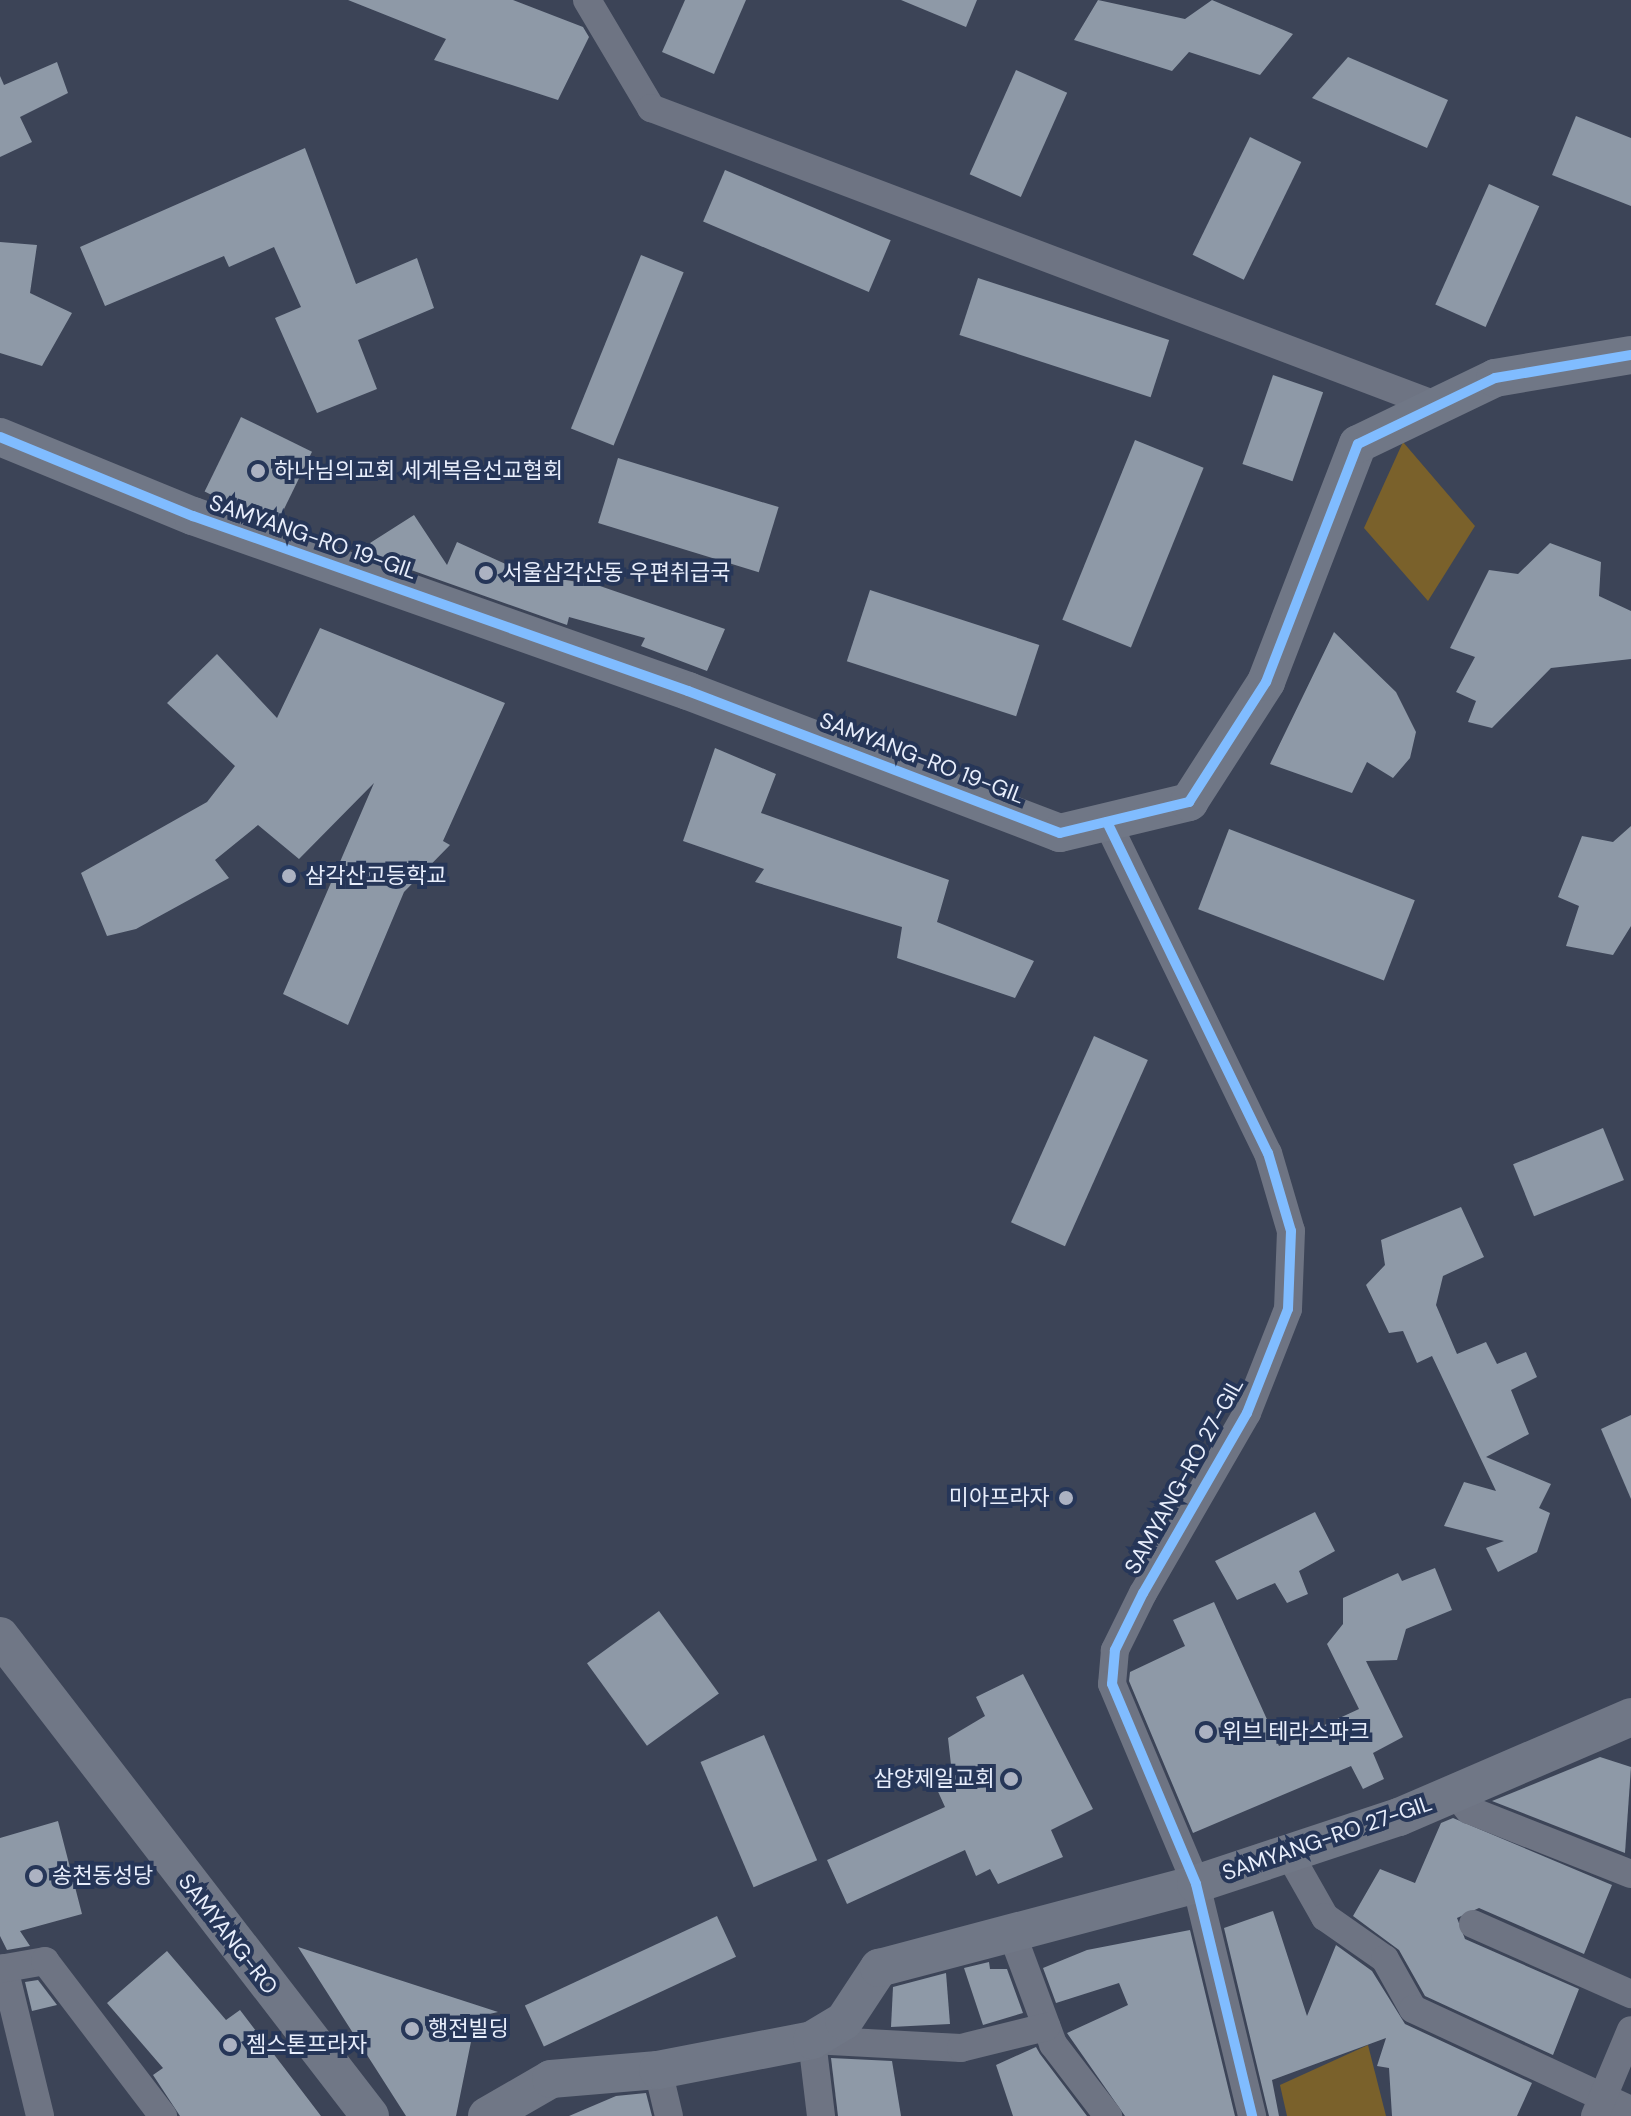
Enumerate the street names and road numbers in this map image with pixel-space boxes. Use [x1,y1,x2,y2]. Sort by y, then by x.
street label: SAMYANG-RO 19-GIL [206,489,420,585]
street label: SAMYANG-RO 19-GIL [816,707,1028,809]
street label: SAMYANG-RO 27-GIL [1119,1373,1249,1579]
street label: SAMYANG-RO 27-GIL [1219,1790,1435,1886]
street label: SAMYANG-RO [173,1869,283,1999]

